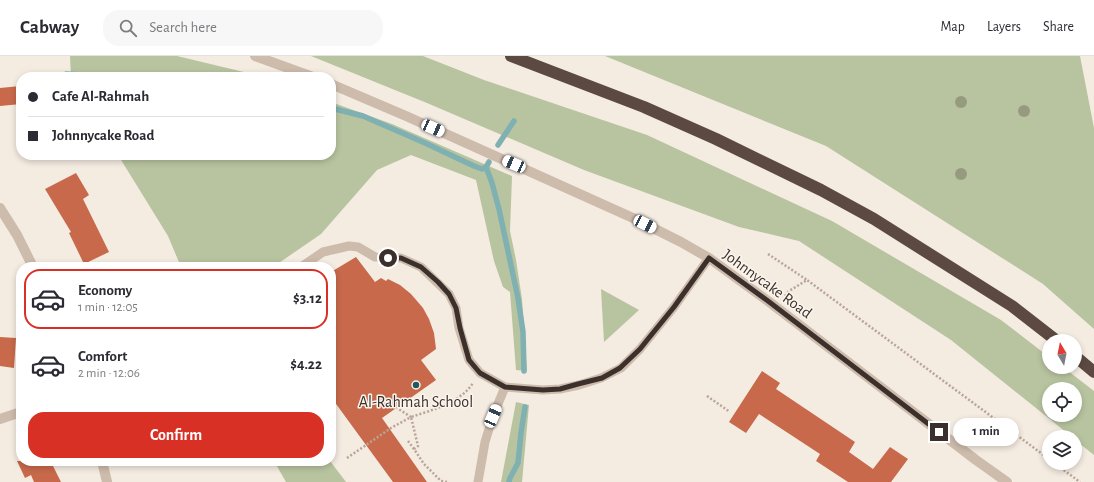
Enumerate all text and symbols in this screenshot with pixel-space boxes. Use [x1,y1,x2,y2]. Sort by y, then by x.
search box [103,10,383,46]
icon: search [117,17,139,39]
text: Cabway [20,18,79,37]
text: Search here [149,20,217,35]
text: Map [940,20,965,34]
text: Layers [987,20,1021,34]
text: Share [1043,20,1074,34]
text: Cafe Al-Rahmah [52,89,149,104]
car [420,118,446,138]
text: Johnnycake Road [52,128,154,143]
car [501,154,527,174]
car [632,213,658,235]
street label: Johnnycake Road [719,246,815,322]
route start [379,249,397,267]
icon: car [30,281,66,317]
text: Economy [78,283,132,298]
text: $3.12 [293,291,322,306]
text: 1 min · 12:05 [78,301,138,314]
north arrow [1042,334,1082,374]
map controls [1042,334,1082,470]
icon: car [30,347,66,383]
text: Comfort [78,349,127,364]
text: $4.22 [290,357,322,372]
text: 2 min · 12:06 [78,367,140,380]
marker: Al-Rahmah School [411,380,421,390]
button: locate [1042,382,1082,422]
place label: Al-Rahmah School [359,394,473,410]
car [483,403,503,429]
button: Confirm [28,412,324,458]
callout: 1 min [953,418,1019,446]
route end [930,423,948,441]
text: 1 min [972,425,1000,438]
button: layers [1042,430,1082,470]

